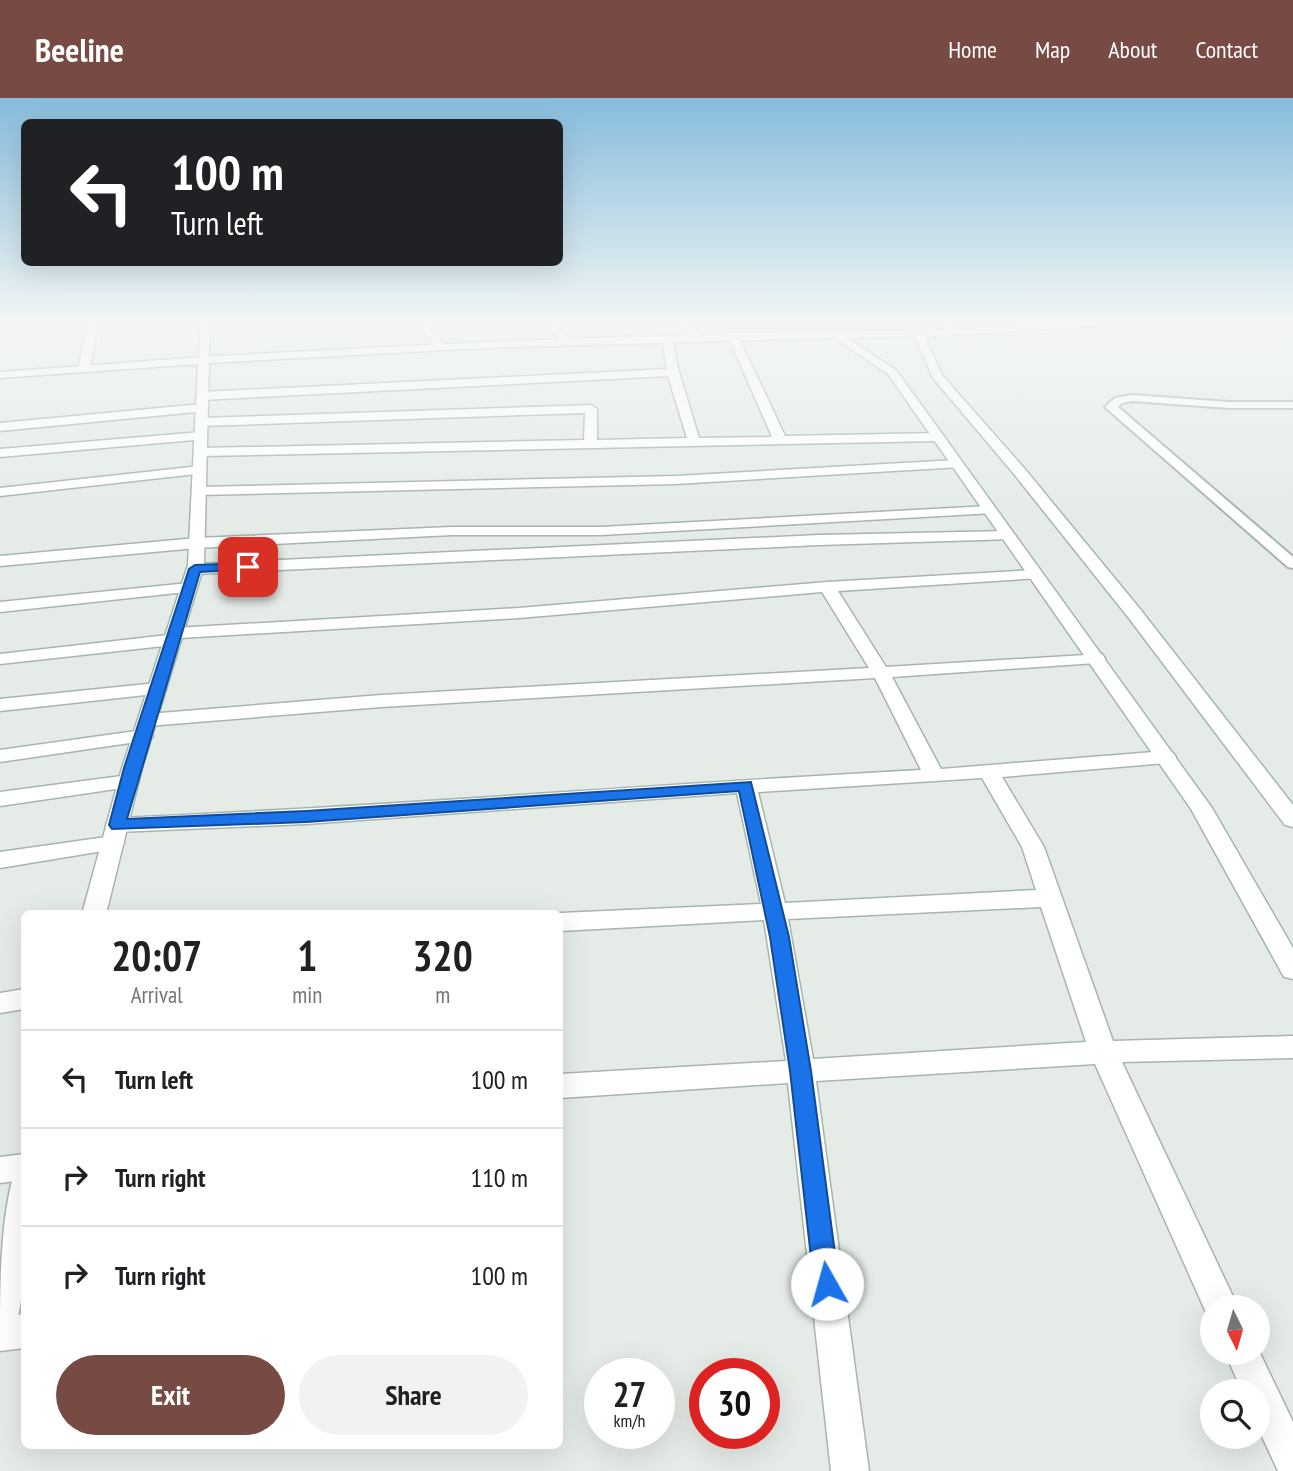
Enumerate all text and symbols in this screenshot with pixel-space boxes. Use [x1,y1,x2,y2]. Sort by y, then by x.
text: Beeline [35,28,124,71]
text: Home [948,34,997,65]
text: Map [1035,34,1070,65]
text: About [1108,34,1157,65]
text: Contact [1195,34,1258,65]
text: 100 m [171,140,284,204]
icon: left [56,147,147,238]
text: Turn left [171,202,263,244]
pin [218,537,278,597]
icon: arrive [229,548,267,586]
text: 20:07 [111,928,202,983]
text: 1 [297,928,317,983]
text: 320 [413,928,473,983]
text: Arrival [131,980,183,1009]
text: min [292,980,322,1009]
text: m [435,980,450,1009]
icon: left [56,1060,94,1098]
text: Turn left [115,1063,193,1096]
text: 100 m [470,1063,528,1096]
icon: right [56,1158,94,1196]
text: Turn right [115,1161,206,1194]
text: 110 m [470,1161,528,1194]
position arrow [790,1247,864,1321]
icon: right [56,1256,94,1294]
text: Turn right [115,1259,206,1292]
text: 100 m [470,1259,528,1292]
north arrow [1200,1295,1270,1365]
map controls [1200,1295,1270,1449]
button: Exit [56,1355,285,1435]
button: Share [299,1355,528,1435]
speed limit sign: 30 [689,1358,780,1449]
text: 27 [613,1371,646,1417]
button: search [1200,1379,1270,1449]
text: km/h [614,1409,645,1432]

